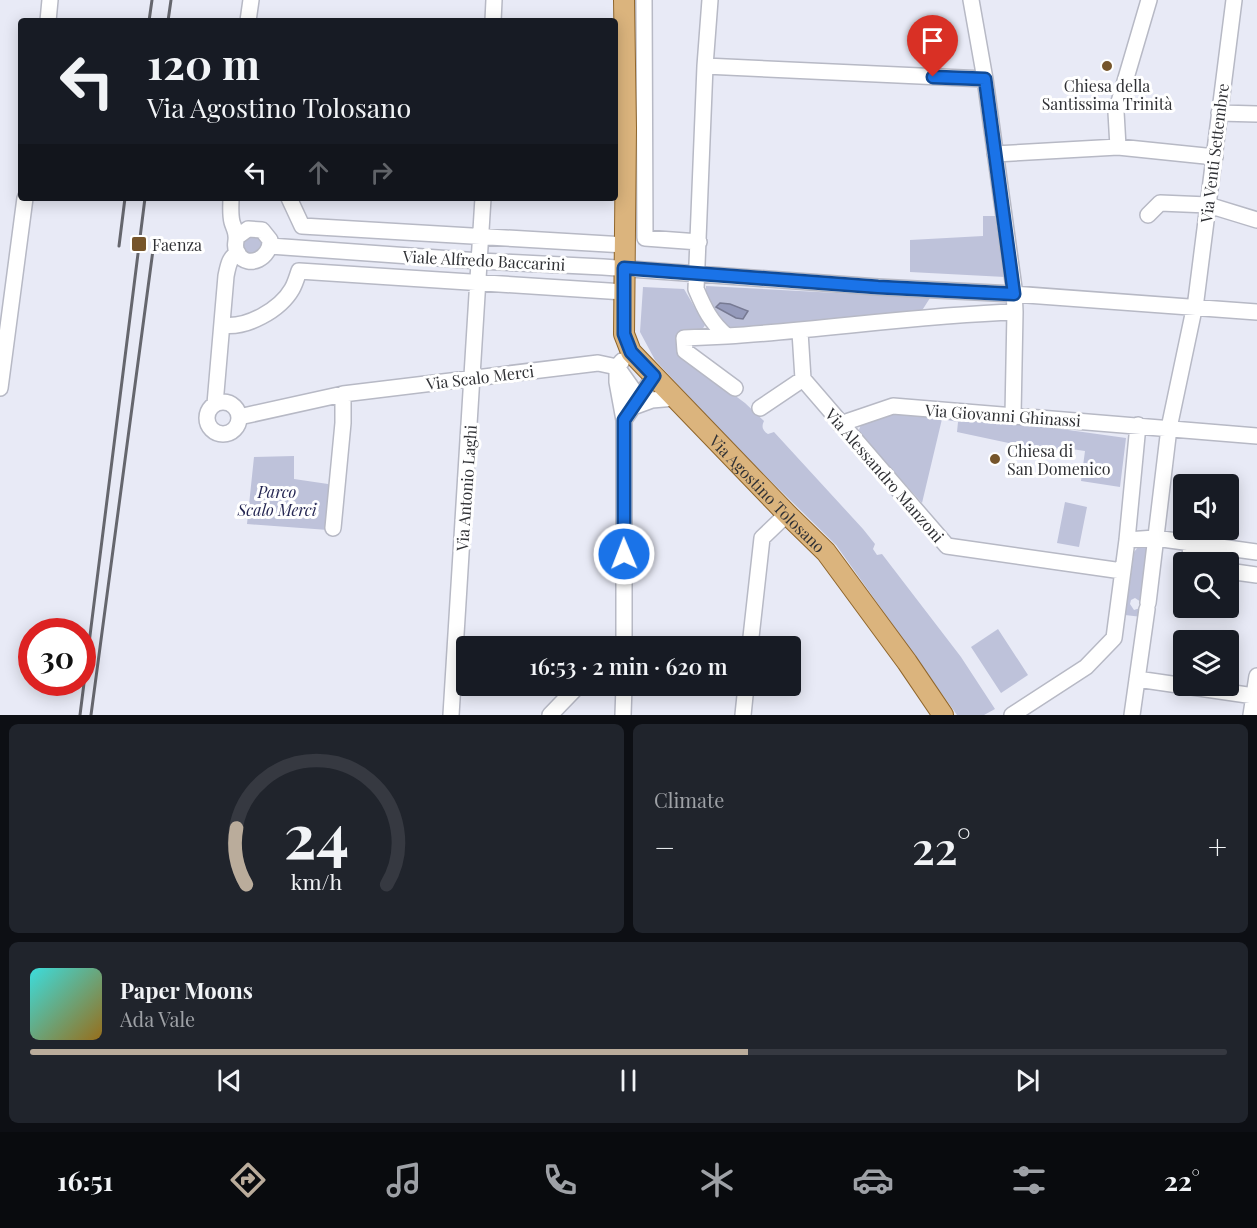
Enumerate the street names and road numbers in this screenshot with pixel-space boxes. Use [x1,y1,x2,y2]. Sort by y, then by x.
street label: Via Venti Settembre [1195,82,1233,225]
street label: Viale Alfredo Baccarini [401,245,566,275]
street label: Via Scalo Merci [424,360,536,394]
street label: Via Giovanni Ghinassi [923,399,1082,431]
street label: Via Alessandro Manzoni [820,403,949,547]
street label: Via Antonio Laghi [451,424,481,553]
street label: Via Agostino Tolosano [705,429,830,557]

